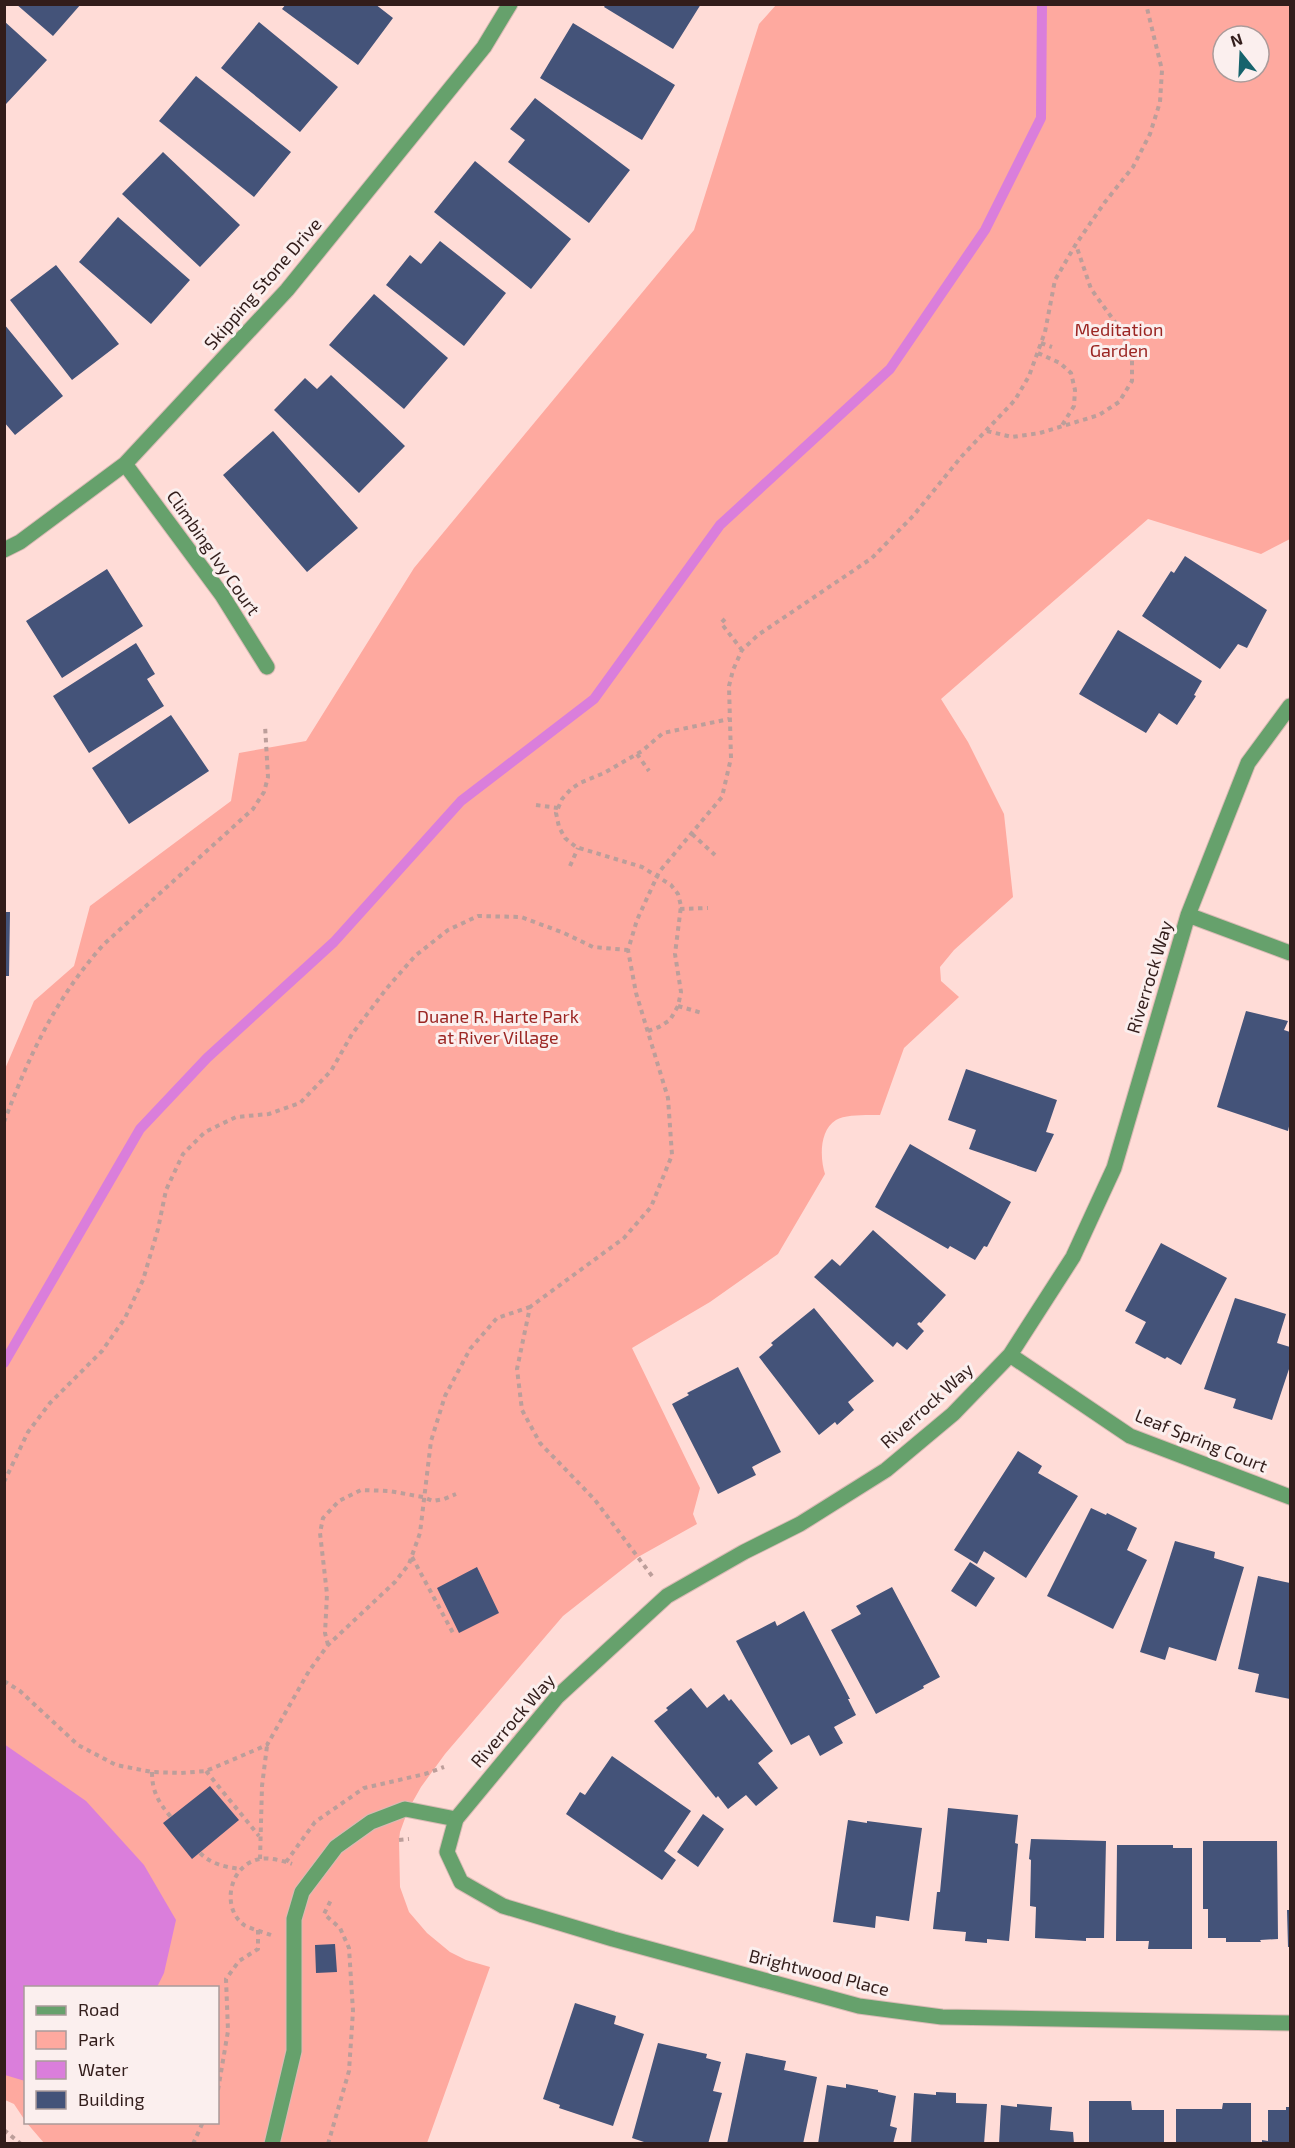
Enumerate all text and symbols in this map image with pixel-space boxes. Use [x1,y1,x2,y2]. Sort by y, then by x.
north arrow [1211,24,1271,84]
text: N [1228,28,1245,50]
street label: Skipping Stone Drive [199,213,326,354]
park label: Meditation Garden [1075,318,1163,361]
street label: Climbing Ivy Court [163,486,265,619]
street label: Riverrock Way [1121,917,1177,1036]
park label: Duane R. Harte Park at River Village [417,1005,579,1048]
street label: Riverrock Way [876,1358,977,1453]
street label: Leaf Spring Court [1132,1403,1271,1477]
street label: Riverrock Way [466,1669,559,1772]
street label: Brightwood Place [747,1944,892,2000]
legend [24,1986,219,2124]
text: Road [78,1998,119,2020]
text: Park [78,2028,115,2050]
text: Water [78,2058,128,2080]
text: Building [78,2088,145,2110]

